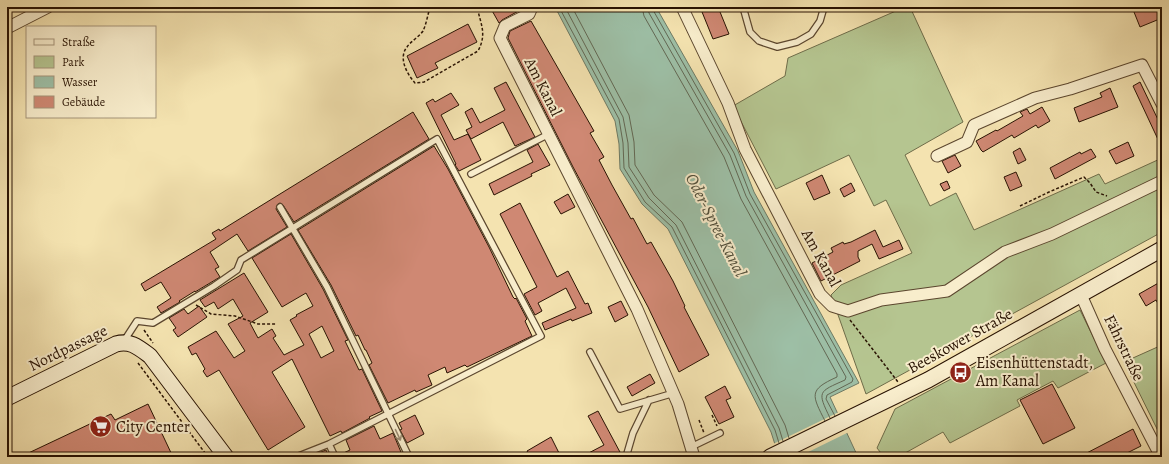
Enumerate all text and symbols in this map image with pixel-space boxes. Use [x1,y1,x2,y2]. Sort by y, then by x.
legend [26,26,156,118]
text: Straße [62,34,95,50]
street label: Am Kanal [518,53,567,120]
text: Park [62,54,85,70]
text: Wasser [61,74,98,90]
text: Gebäude [62,94,105,110]
water label: Oder-Spree-Kanal [680,169,752,281]
street label: Am Kanal [796,224,846,291]
street label: Beeskower Straße [904,303,1016,379]
street label: Fährstraße [1098,311,1150,385]
street label: Nordpassage [25,319,111,377]
place label: Eisenhüttenstadt, Am Kanal [975,352,1093,392]
bus stop icon: Eisenhüttenstadt, Am Kanal [947,359,973,385]
supermarket icon: City Center [87,414,113,440]
place label: City Center [116,416,190,438]
one-way arrow [395,429,402,441]

